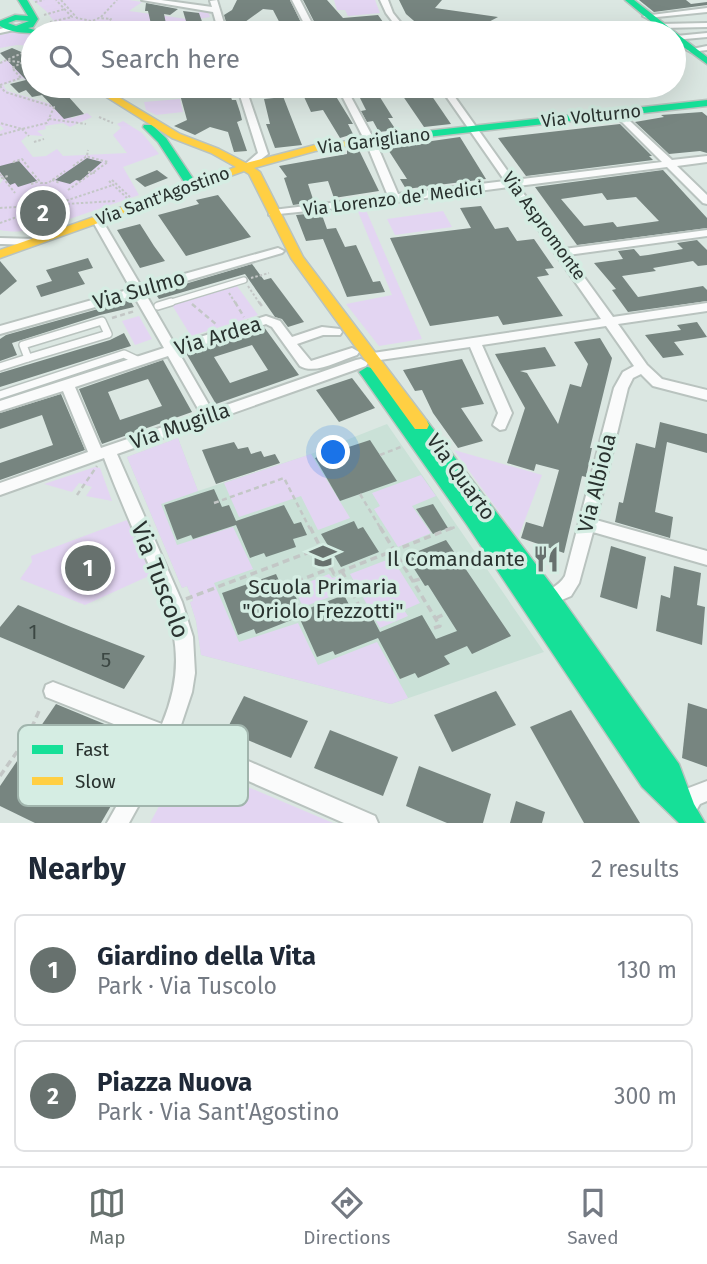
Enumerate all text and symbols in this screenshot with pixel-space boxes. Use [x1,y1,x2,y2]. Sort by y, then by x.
search box [21,21,686,98]
icon: search [45,41,83,79]
text: Search here [101,44,240,75]
street label: Via Volturno [540,100,642,132]
street label: Via Garigliano [316,123,432,159]
street label: Via Sant'Agostino [93,162,233,230]
street label: Via Aspromonte [497,168,591,284]
street label: Via Lorenzo de' Medici [302,177,484,221]
pin: 2 [20,187,66,239]
street label: Via Sulmo [90,264,188,316]
street label: Via Ardea [171,311,265,361]
street label: Via Mugilla [127,397,233,455]
street label: Via Quarto [421,429,501,525]
street label: Via Albiola [572,431,622,535]
your location [316,435,350,469]
street label: Via Tuscolo [125,518,195,642]
school or university icon: Scuola Primaria "Oriolo Frezzotti" [308,541,338,571]
pin: 1 [65,542,111,594]
restaurant icon: Il Comandante [531,544,561,574]
place label: Il Comandante [387,546,525,572]
place label: Scuola Primaria "Oriolo Frezzotti" [242,574,404,624]
house number: 1 [28,619,38,645]
house number: 5 [101,647,111,673]
legend [18,725,248,806]
text: Fast [75,738,109,761]
text: Slow [75,770,116,793]
text: Nearby [28,851,126,887]
text: 2 results [591,855,679,883]
text: Giardino della Vita [97,941,316,972]
text: 1 [48,956,58,984]
text: 130 m [617,956,677,984]
text: Park · Via Tuscolo [97,972,277,1000]
text: Piazza Nuova [97,1067,252,1098]
text: 2 [47,1082,59,1110]
text: 300 m [614,1082,677,1110]
text: Park · Via Sant'Agostino [97,1098,339,1126]
tab: Map [88,1184,126,1249]
tab: Directions [303,1184,390,1249]
tab: Saved [567,1184,619,1249]

